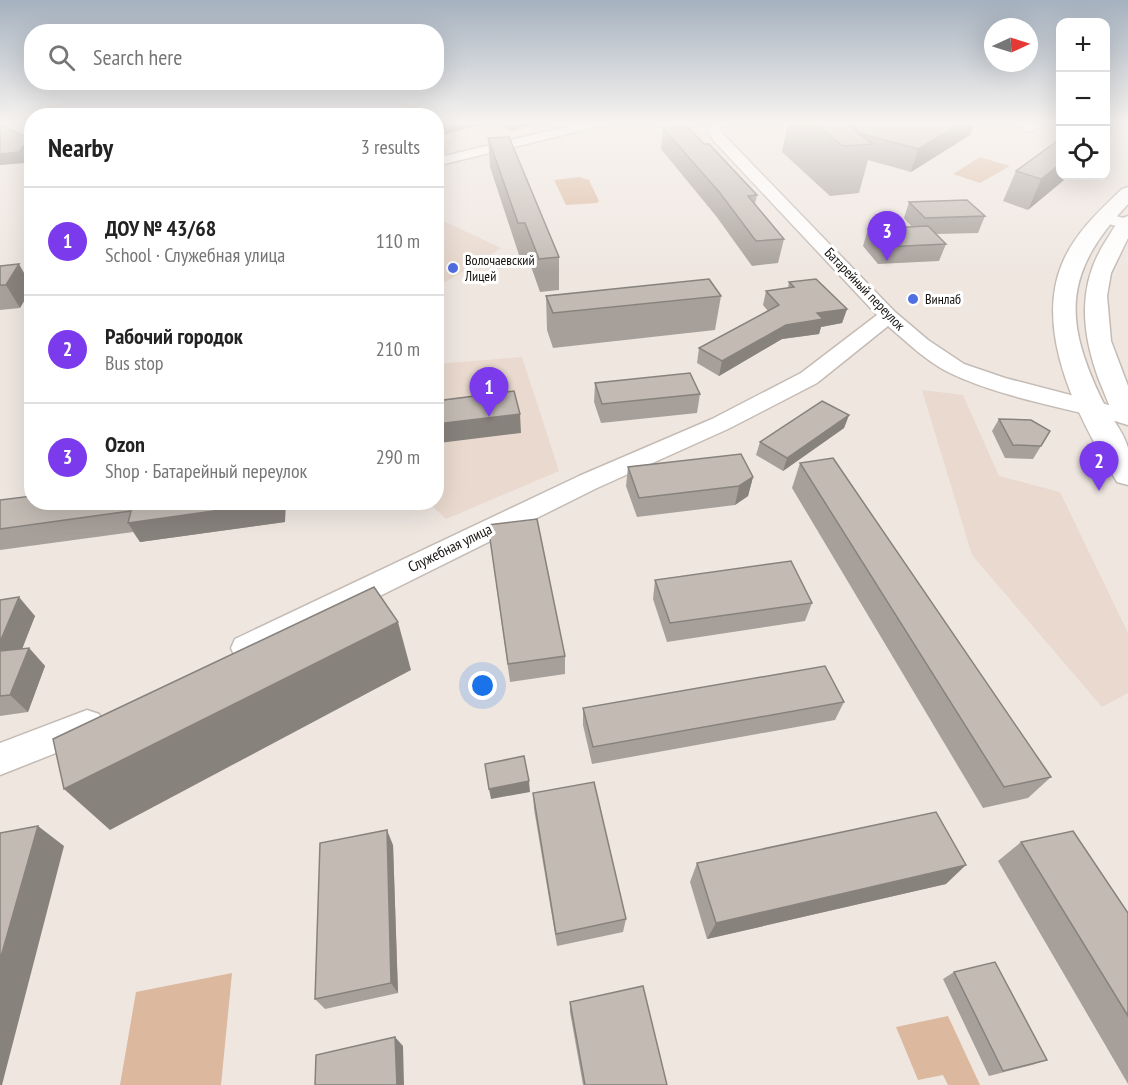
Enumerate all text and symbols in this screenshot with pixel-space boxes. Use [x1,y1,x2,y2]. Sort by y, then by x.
north arrow [984,18,1038,72]
map controls [1056,18,1110,180]
button: + [1056,18,1110,72]
search box [24,24,444,90]
icon: search [45,41,78,74]
text: Search here [93,43,182,71]
button: − [1056,72,1110,126]
button: locate [1056,126,1110,180]
text: Nearby [48,131,113,164]
text: 3 results [361,134,420,160]
pin: 3 [868,212,906,261]
text: ДОУ № 43/68 [105,214,216,242]
text: 1 [63,228,72,254]
text: 110 m [376,228,420,254]
text: School · Служебная улица [105,242,285,268]
street label: Батарейный переулок [821,244,910,335]
place label: Волочаевский Лицей [464,251,535,285]
marker: Волочаевский Лицей [446,261,460,275]
place label: Винлаб [925,290,961,308]
marker: Винлаб [906,292,920,306]
text: Рабочий городок [105,322,243,350]
text: 2 [63,336,72,362]
text: 210 m [376,336,420,362]
text: Bus stop [105,350,164,376]
pin: 1 [470,368,508,417]
text: Ozon [105,430,145,458]
pin: 2 [1080,442,1118,491]
text: 3 [63,444,72,470]
text: 290 m [376,444,420,470]
text: Shop · Батарейный переулок [105,458,307,484]
street label: Служебная улица [405,519,495,576]
your location [468,671,497,700]

